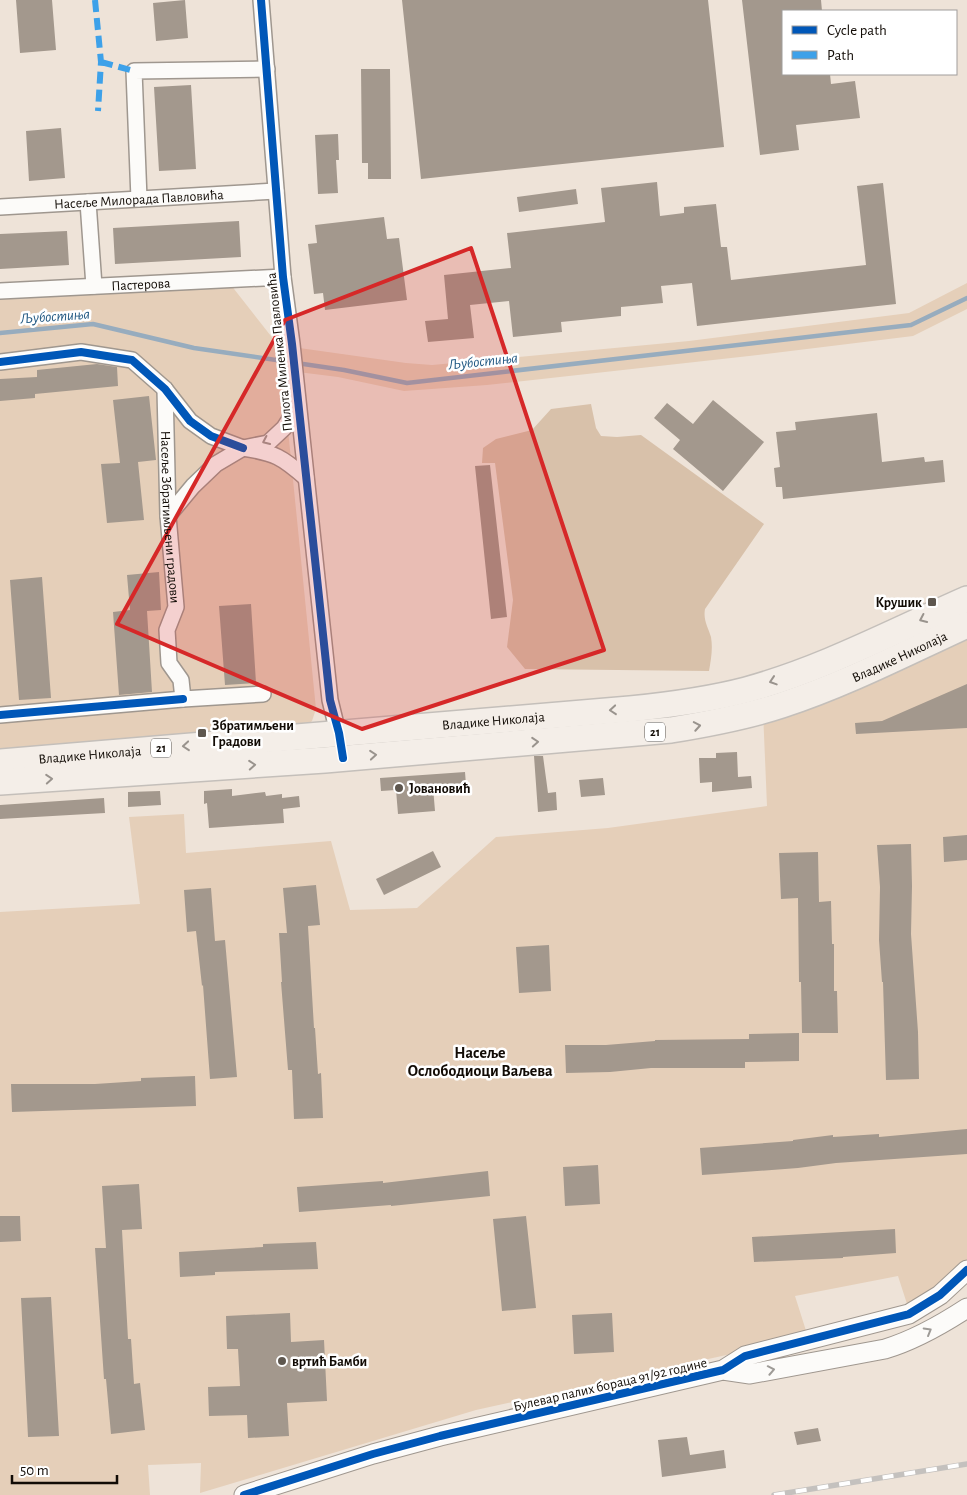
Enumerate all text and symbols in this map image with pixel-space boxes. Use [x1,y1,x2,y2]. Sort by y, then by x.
legend [782,10,957,75]
text: Cycle path [827,23,887,38]
text: Path [827,48,854,63]
street label: Насеље Милорада Павловића [54,188,225,212]
street label: Пилота Миленка Павловића [265,271,295,432]
street label: Пастерова [111,277,171,293]
water label: Љубостиња [19,307,90,326]
water label: Љубостиња [447,350,519,373]
street label: Насеље Збратимљени градови [158,430,182,604]
one-way arrow [262,435,271,446]
place label: Крушик [875,596,922,610]
marker: Крушик [926,596,938,608]
one-way arrow [919,613,928,623]
street label: Владике Николаја [850,629,950,685]
one-way arrow [769,676,777,686]
one-way arrow [609,705,617,716]
street label: Владике Николаја [441,710,546,733]
place label: Збратимљени Градови [212,719,294,749]
one-way arrow [693,721,701,731]
road number: 21 [645,722,665,742]
marker: Збратимљени Градови [196,727,208,739]
one-way arrow [532,737,540,748]
road number: 21 [151,738,171,758]
one-way arrow [182,741,190,752]
street label: Владике Николаја [38,744,142,767]
one-way arrow [370,750,378,761]
one-way arrow [248,759,256,770]
one-way arrow [45,774,53,785]
marker: Јовановић [393,782,405,794]
place label: Јовановић [409,782,471,796]
district label: Насеље Ослободиоци Ваљева [407,1045,553,1079]
one-way arrow [923,1328,932,1338]
marker: вртић Бамби [276,1355,288,1367]
place label: вртић Бамби [292,1355,367,1369]
street label: Булевар палих бораца 91/92 године [512,1356,708,1414]
one-way arrow [767,1366,776,1376]
scale bar [12,1452,118,1484]
text: 50 m [20,1463,49,1478]

